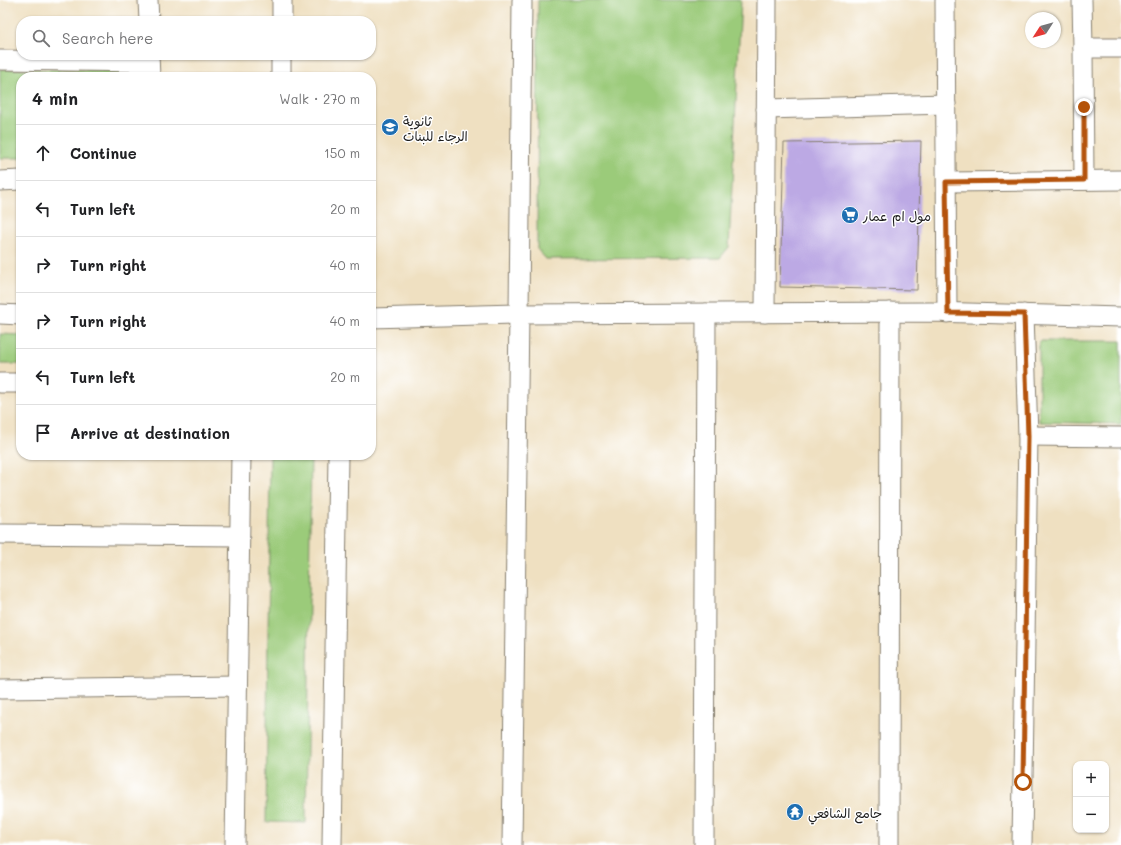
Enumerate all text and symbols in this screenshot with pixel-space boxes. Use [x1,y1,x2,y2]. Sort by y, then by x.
north arrow [1025,12,1061,48]
search box [16,16,376,60]
icon: search [30,27,52,49]
text: Search here [62,28,153,48]
text: 4 min [32,87,78,109]
text: Walk · 270 m [279,90,360,107]
route end [1075,98,1093,116]
place label: ثانوية الرجاء للبنات [403,112,468,145]
school or university icon: ثانوية الرجاء للبنات [380,117,400,137]
icon: ahead [32,142,54,164]
text: Continue [70,143,137,163]
text: 150 m [324,144,360,161]
icon: left [32,198,54,220]
text: Turn left [70,199,135,219]
text: 20 m [330,200,360,217]
supermarket icon: مول ام عمار [840,205,860,225]
place label: مول ام عمار [862,207,931,227]
icon: right [32,254,54,276]
text: Turn right [70,255,147,275]
text: 40 m [330,256,360,273]
icon: right [32,310,54,332]
text: Turn right [70,311,147,331]
text: 40 m [330,312,360,329]
icon: left [32,366,54,388]
text: Turn left [70,367,135,387]
text: 20 m [330,368,360,385]
icon: arrive [32,422,54,444]
text: Arrive at destination [70,423,230,443]
map controls [1073,761,1109,833]
button: + [1073,761,1109,797]
route start [1014,773,1032,791]
button: − [1073,797,1109,833]
temple icon: جامع الشافعي [785,802,805,822]
place label: جامع الشافعي [808,804,882,825]

